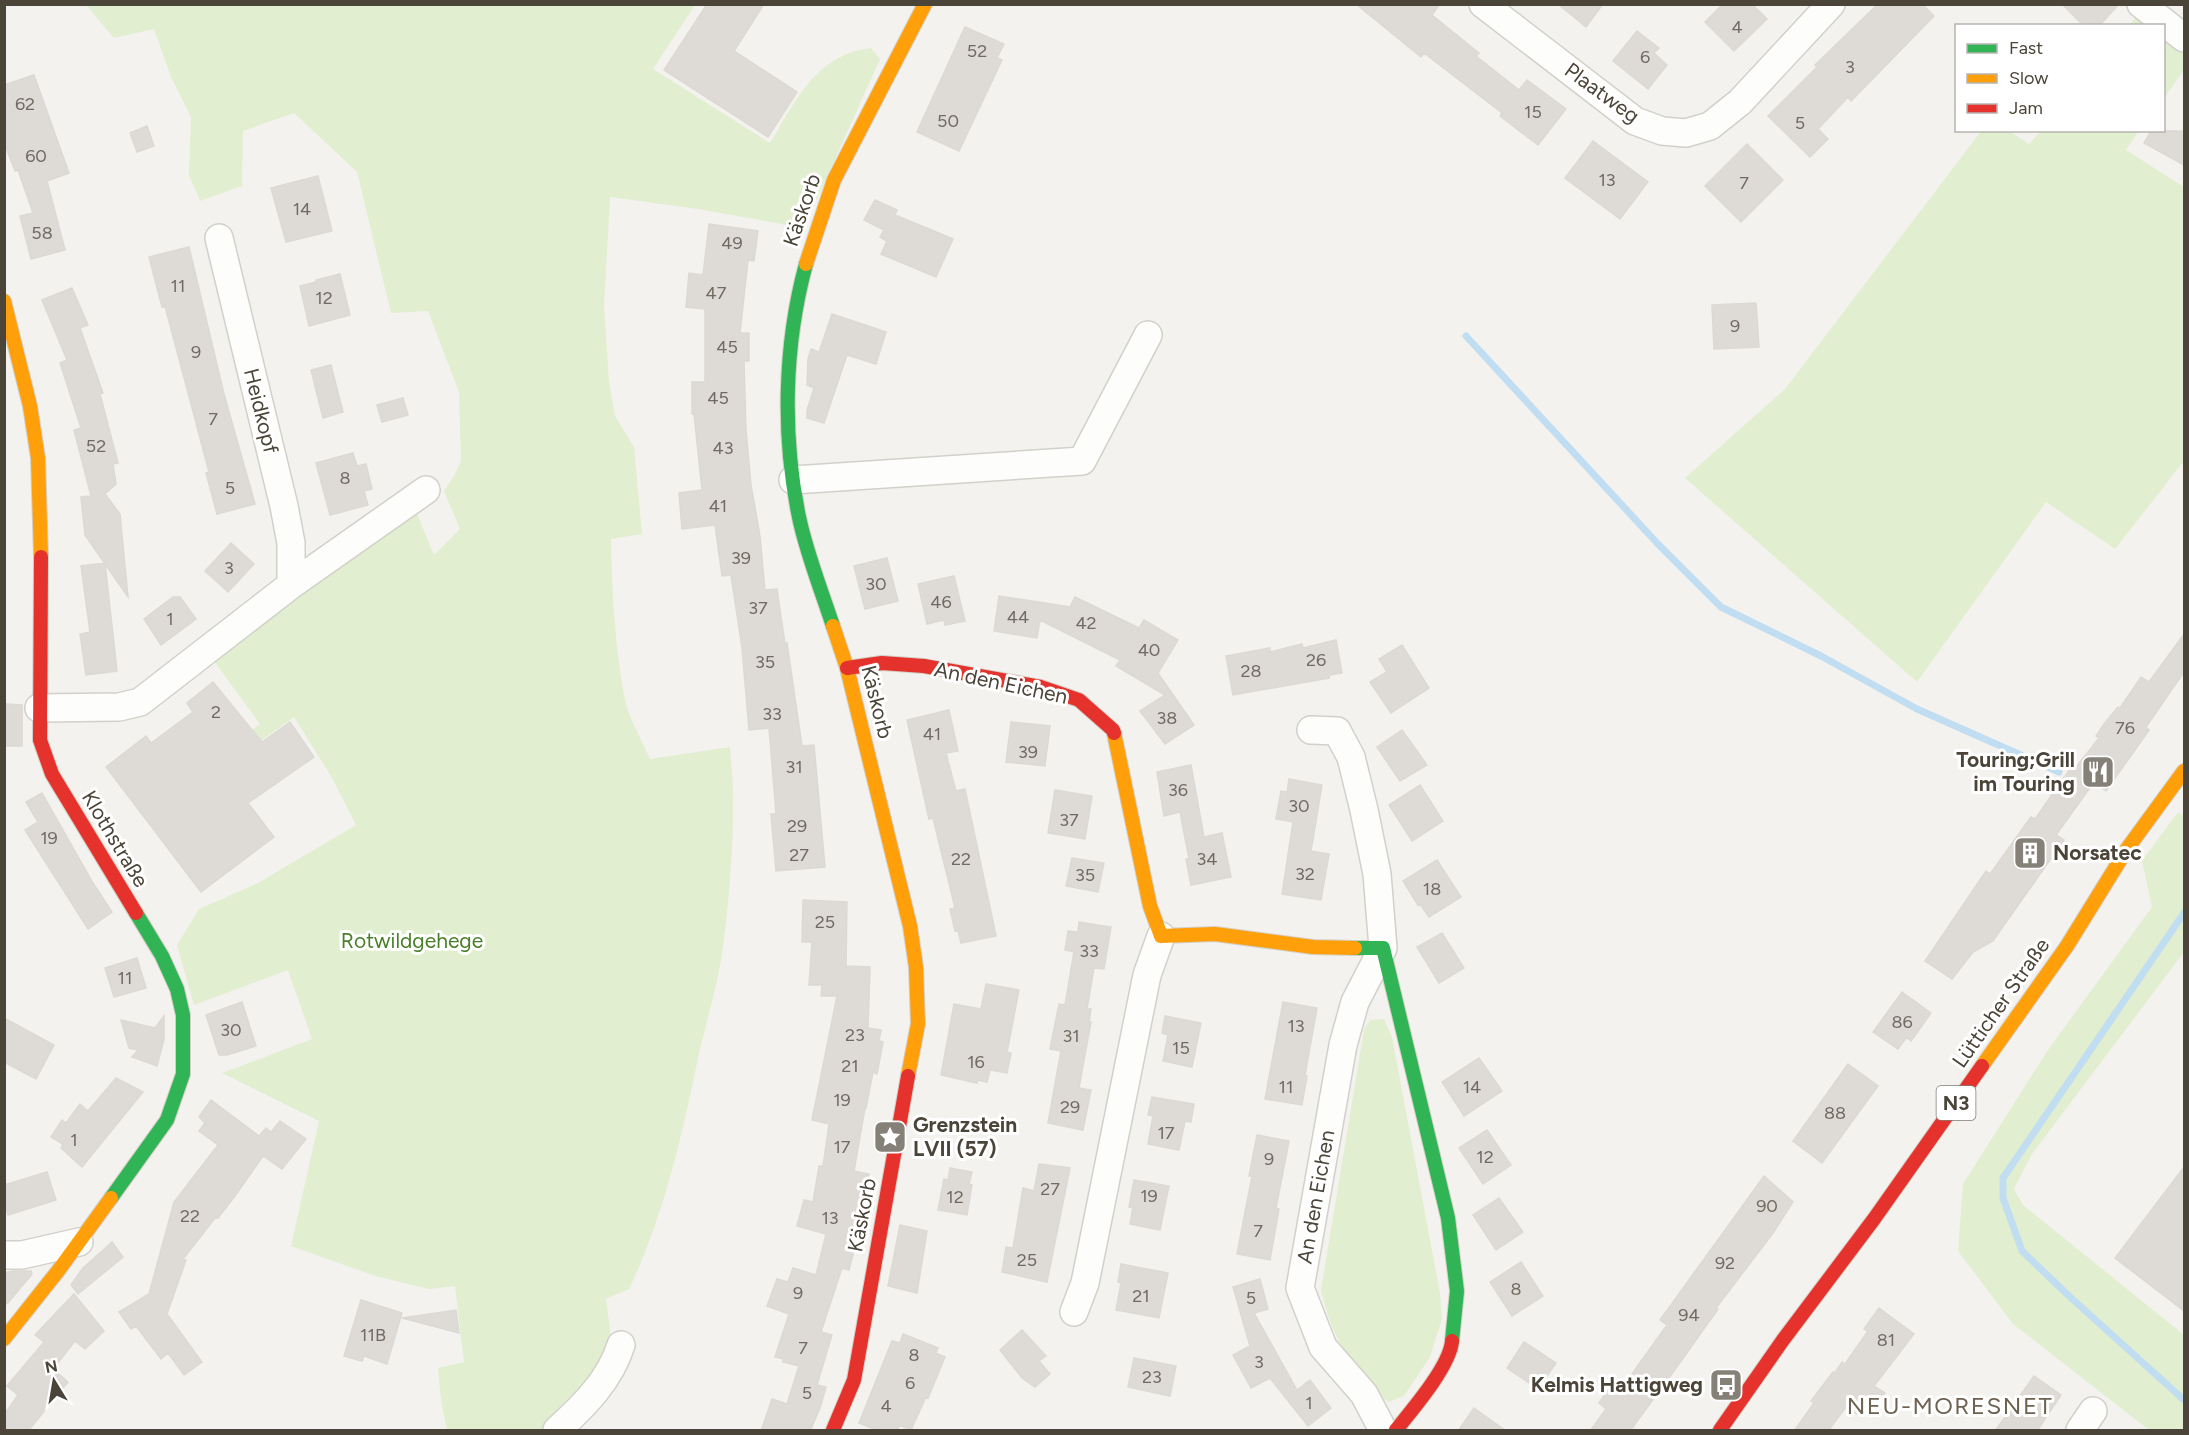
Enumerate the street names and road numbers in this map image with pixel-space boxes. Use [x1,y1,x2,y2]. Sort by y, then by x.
street label: Plaatweg [1560,57,1644,128]
street label: Käskorb [778,170,826,249]
street label: Heidkopf [239,366,284,456]
street label: An den Eichen [932,656,1070,709]
street label: Käskorb [856,663,899,741]
street label: Klothstraße [77,786,154,892]
street label: Lütticher Straße [1947,933,2054,1072]
road number: N3 [1936,1086,1976,1120]
street label: An den Eichen [1291,1128,1340,1266]
street label: Käskorb [842,1176,881,1254]

